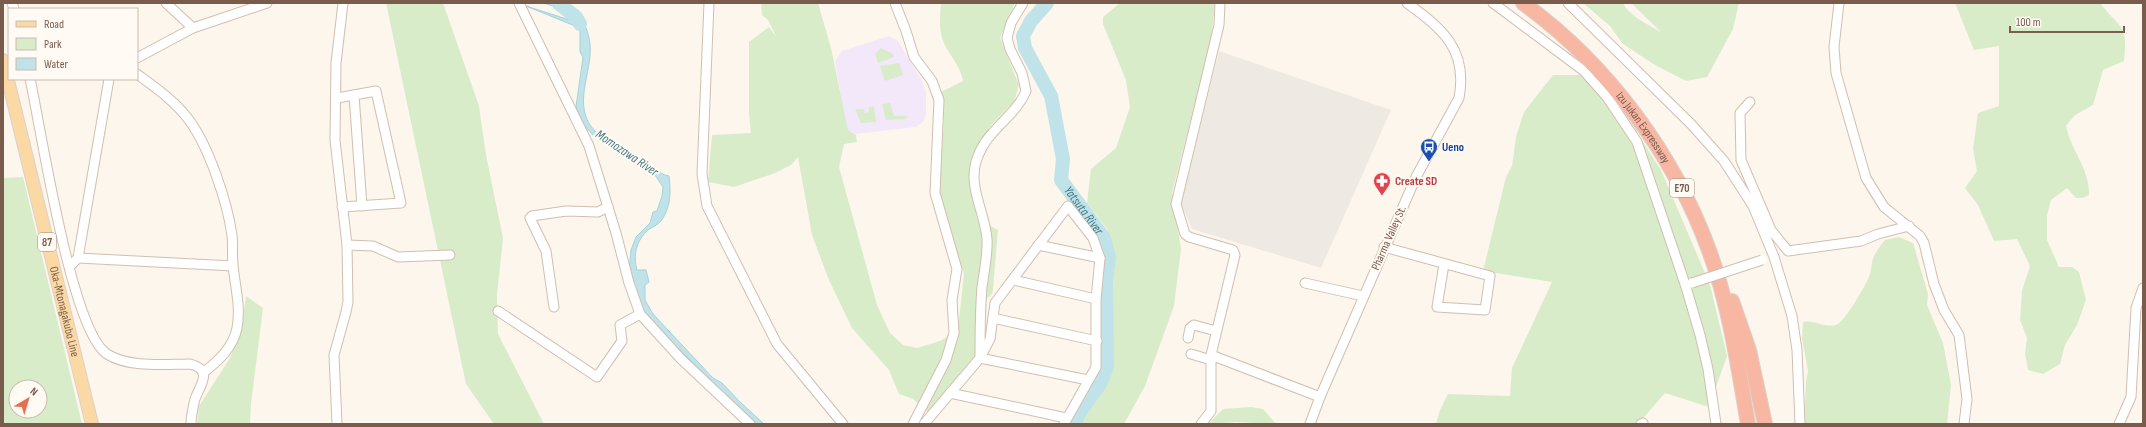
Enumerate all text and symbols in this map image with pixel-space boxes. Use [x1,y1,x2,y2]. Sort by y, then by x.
legend [8,8,138,80]
scale bar [2010,8,2124,34]
text: 100 m [2016,15,2041,30]
text: Road [44,17,64,32]
text: Park [44,37,62,52]
text: Water [44,57,68,72]
street label: Izu Jukan Expressway [1613,89,1674,166]
water label: Momozawa River [593,126,662,181]
bus stop icon: Ueno [1419,137,1439,162]
place label: Ueno [1442,140,1464,155]
pharmacy icon: Create SD [1372,171,1392,196]
place label: Create SD [1395,174,1437,189]
road number: E70 [1670,179,1694,197]
water label: Yatsuta River [1060,183,1108,239]
street label: Pharma Valley St. [1368,203,1410,273]
road number: 87 [38,233,56,251]
street label: Oka-Mtonagakubo Line [46,265,83,358]
north arrow [8,379,48,419]
text: N [28,385,40,399]

